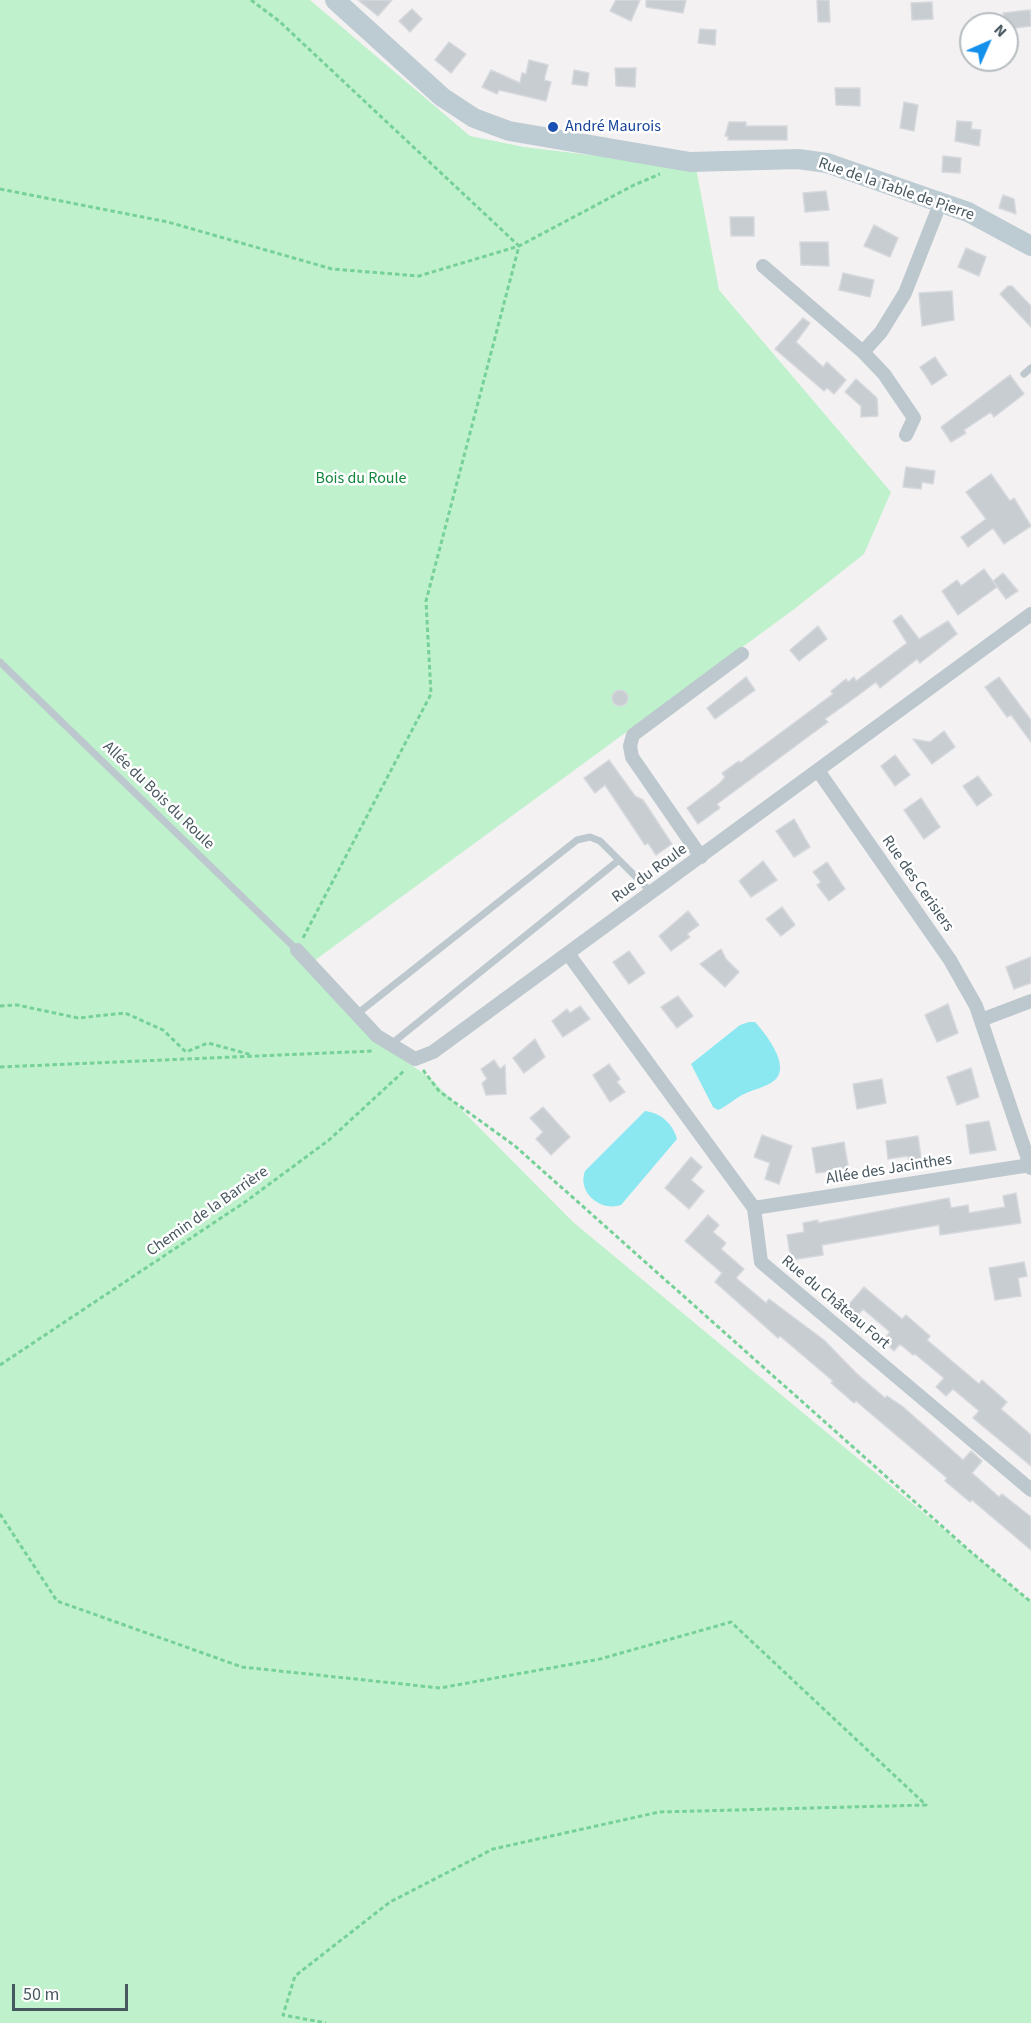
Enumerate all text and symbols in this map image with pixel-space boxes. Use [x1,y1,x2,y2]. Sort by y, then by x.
north arrow [959,12,1019,72]
text: N [989,19,1012,42]
place label: André Maurois [565,117,661,137]
marker: André Maurois [546,120,560,134]
street label: Rue de la Table de Pierre [815,154,977,226]
park label: Bois du Roule [315,469,407,489]
street label: Allée du Bois du Roule [98,738,218,854]
street label: Rue des Cerisiers [877,832,957,936]
street label: Rue du Roule [609,840,691,908]
street label: Allée des Jacinthes [825,1151,953,1189]
street label: Chemin de la Barrière [143,1163,273,1261]
street label: Rue du Château Fort [777,1252,893,1354]
scale bar [15,1972,130,2010]
text: 50 m [23,1982,59,2007]

